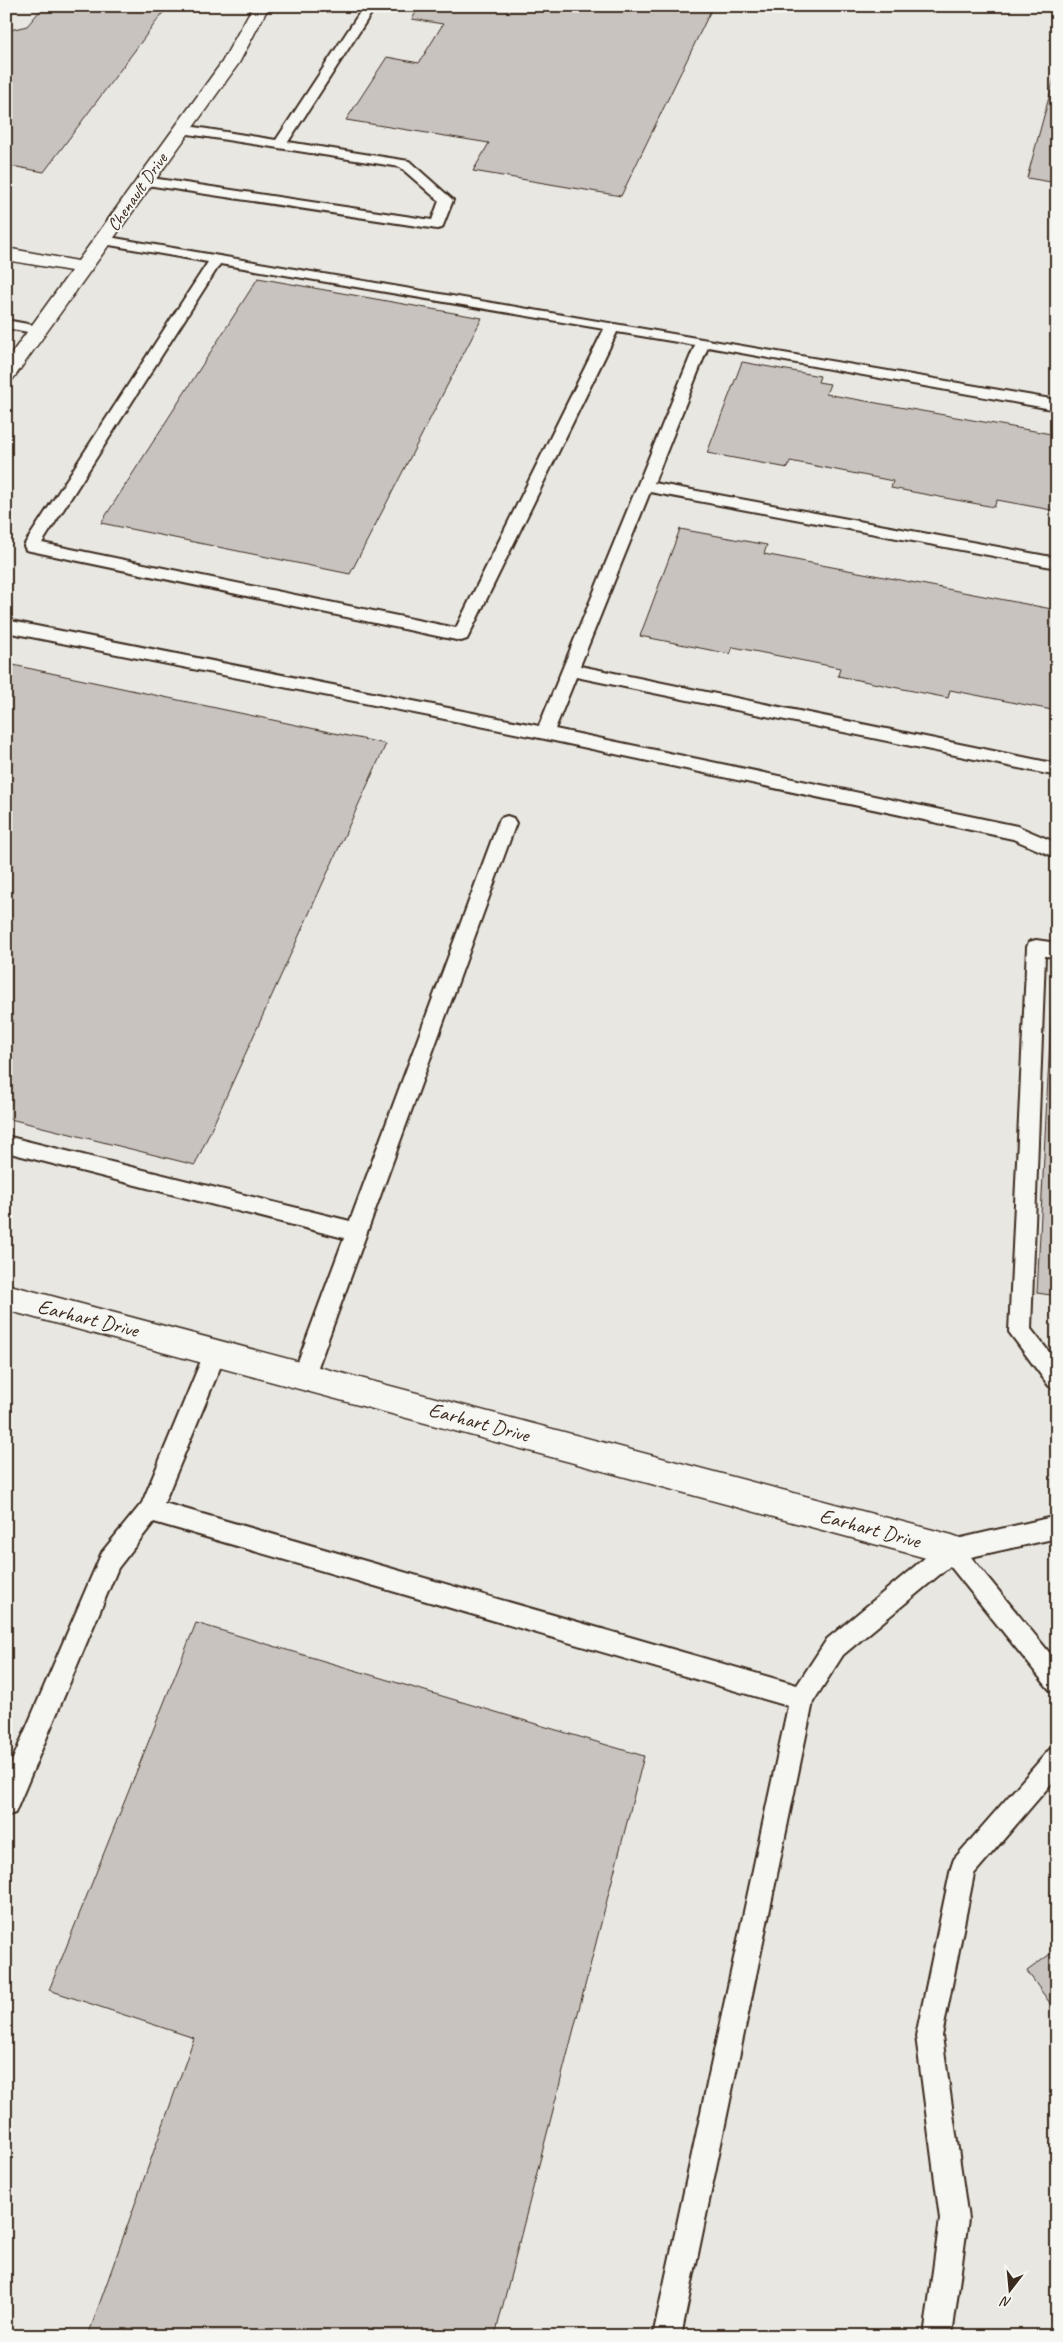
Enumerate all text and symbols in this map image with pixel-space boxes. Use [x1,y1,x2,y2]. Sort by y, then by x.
street label: Chenault Drive [102,148,173,235]
street label: Earhart Drive [35,1293,143,1344]
street label: Earhart Drive [426,1396,534,1448]
street label: Earhart Drive [817,1502,925,1554]
north arrow [986,2264,1036,2314]
text: N [998,2292,1013,2311]

